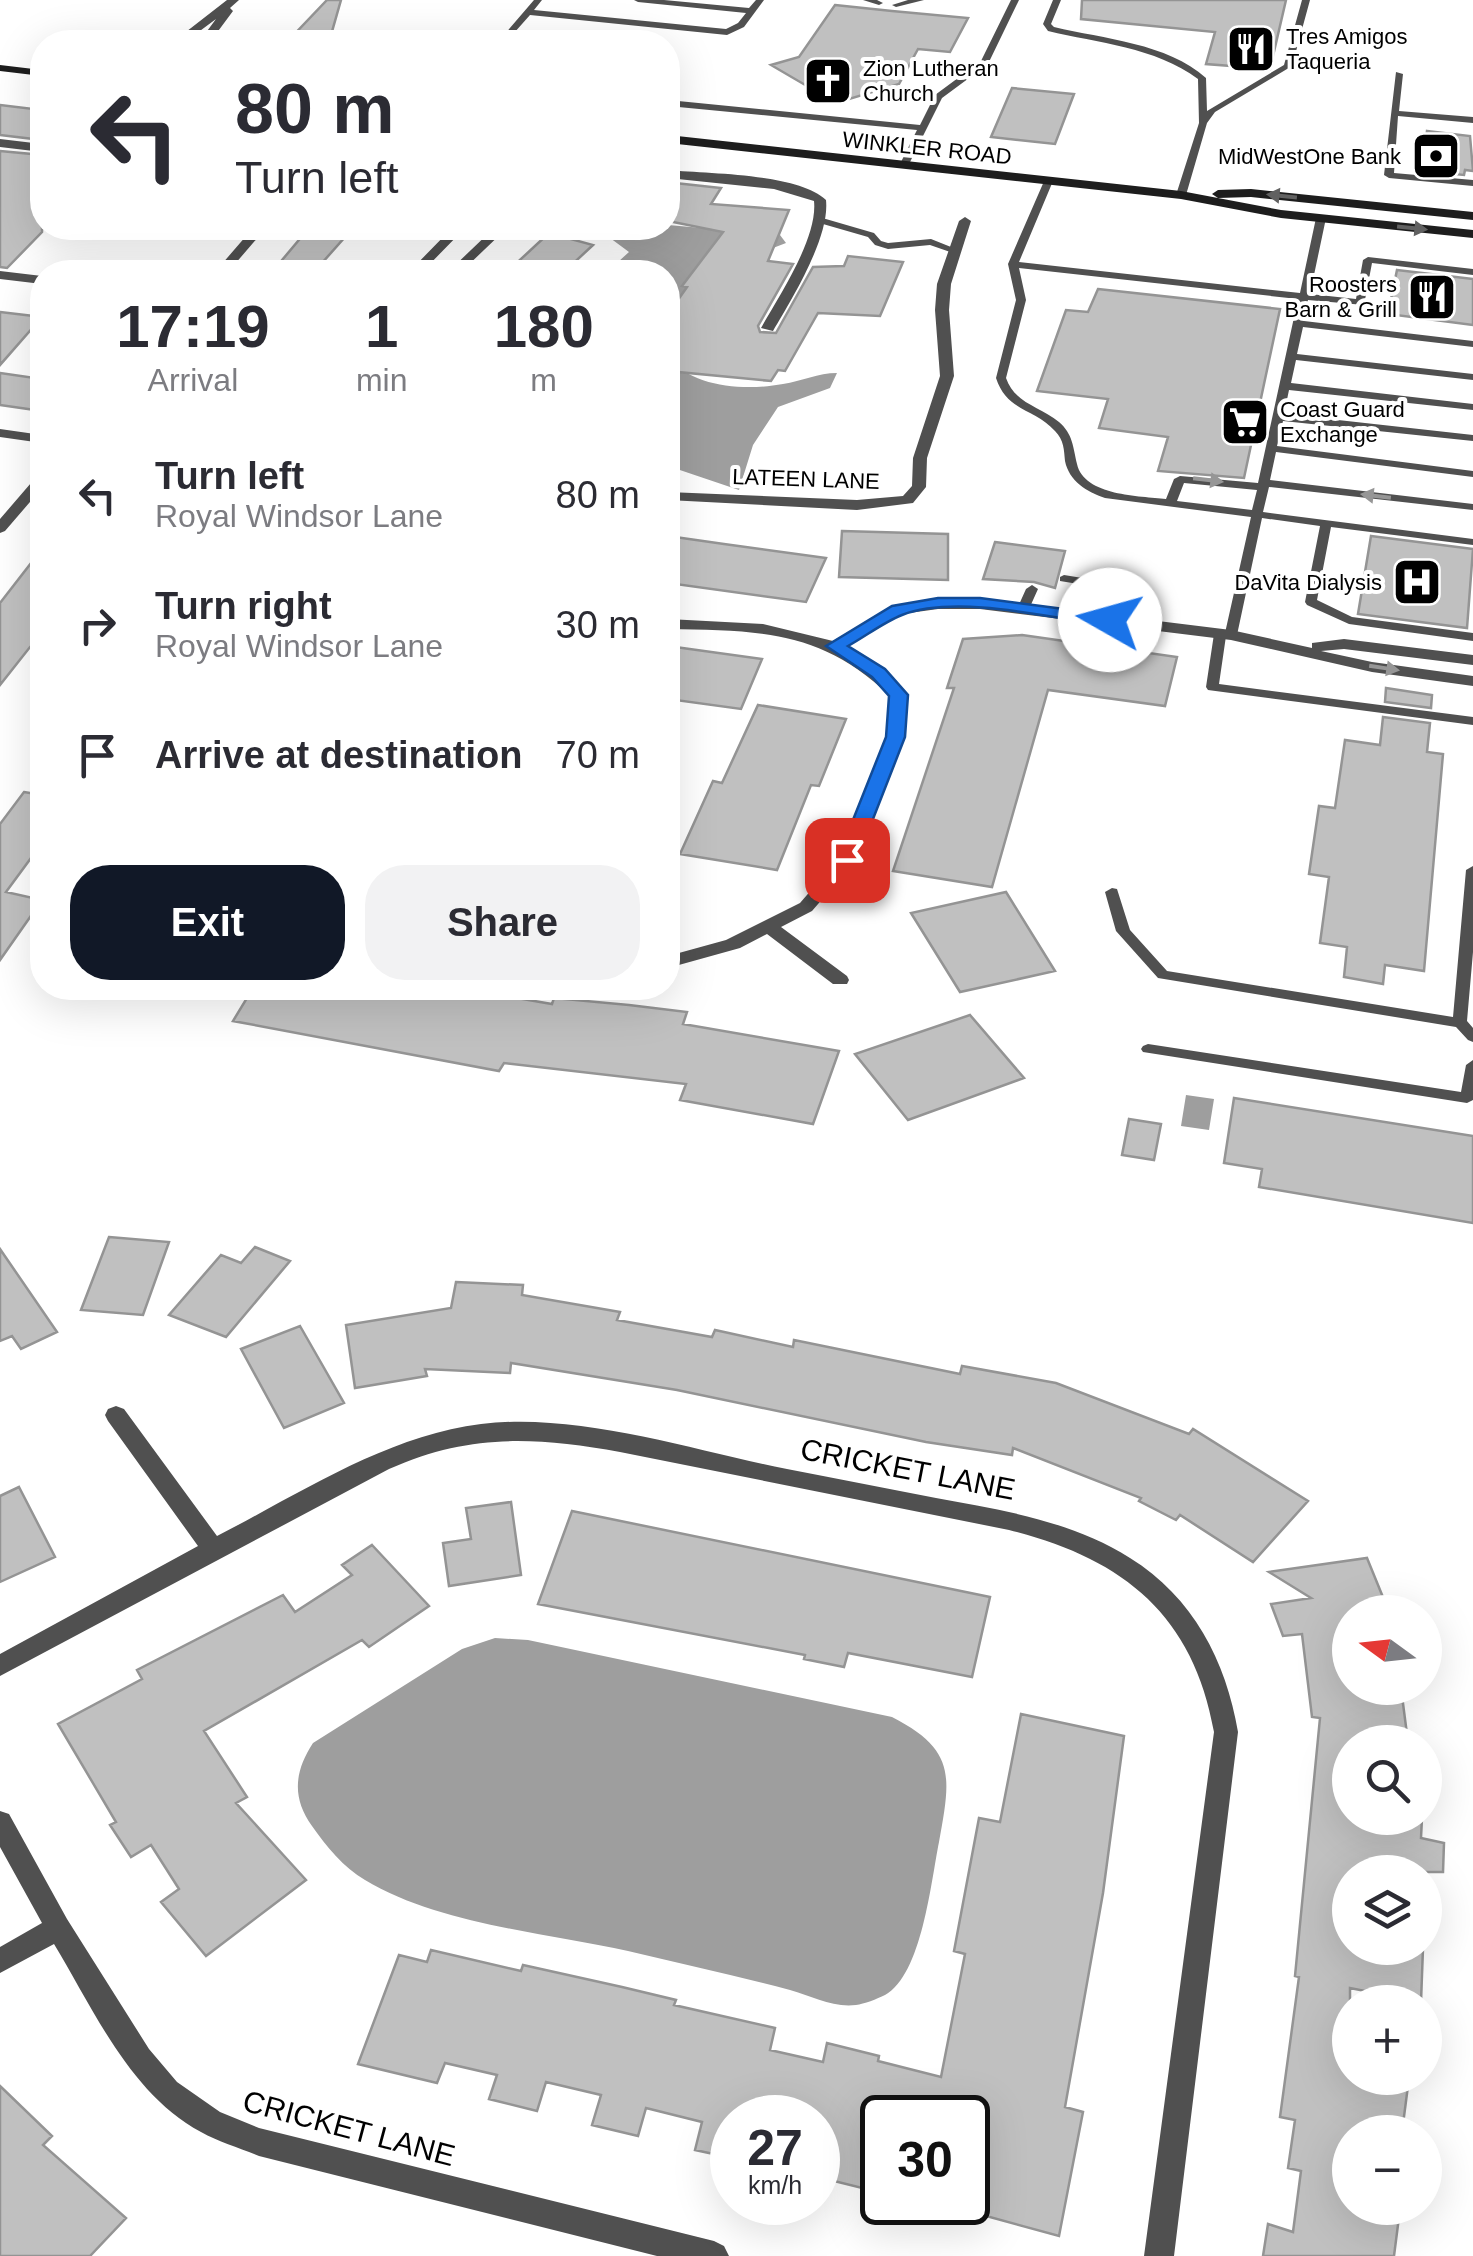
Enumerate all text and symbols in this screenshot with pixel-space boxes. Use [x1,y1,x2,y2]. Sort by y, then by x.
restaurant icon: Tres Amigos Taqueria [1225,23,1277,75]
place label: Tres Amigos Taqueria [1286,24,1407,74]
church icon: Zion Lutheran Church [802,55,854,107]
place label: Zion Lutheran Church [863,56,999,106]
icon: left [70,70,200,200]
text: 80 m [235,70,395,148]
street label: WINKLER ROAD [841,127,1013,169]
bank icon: MidWestOne Bank [1410,130,1462,182]
place label: MidWestOne Bank [1218,144,1402,169]
text: Turn left [235,152,398,203]
one-way arrow [1266,188,1298,204]
one-way arrow [1397,220,1428,236]
restaurant icon: Roosters Barn & Grill [1406,271,1458,323]
place label: Roosters Barn & Grill [1285,272,1397,322]
text: 17:19 [116,293,270,360]
text: 1 [365,293,398,360]
text: 180 [494,293,594,360]
text: Arrival [148,362,238,398]
text: min [356,362,407,398]
text: m [530,362,557,398]
supermarket icon: Coast Guard Exchange [1219,396,1271,448]
place label: Coast Guard Exchange [1280,397,1405,447]
text: Turn left [155,455,304,497]
street label: LATEEN LANE [732,464,880,494]
icon: left [70,468,125,523]
one-way arrow [1192,472,1224,488]
text: 80 m [556,474,640,516]
one-way arrow [1360,488,1392,504]
text: Royal Windsor Lane [155,498,443,534]
hospital icon: DaVita Dialysis [1391,556,1443,608]
position arrow [1058,568,1162,672]
place label: DaVita Dialysis [1234,570,1382,595]
text: Turn right [155,585,332,627]
icon: right [70,598,125,653]
text: 30 m [556,604,640,646]
text: Royal Windsor Lane [155,628,443,664]
one-way arrow [1369,661,1400,676]
icon: arrive [70,728,125,783]
text: Arrive at destination [155,734,522,776]
text: 70 m [556,734,640,776]
pin [805,818,890,903]
icon: arrive [820,833,875,888]
button: Exit [70,865,345,980]
button: Share [365,865,640,980]
street label: CRICKET LANE [798,1432,1018,1506]
north arrow [1332,1595,1442,1705]
map controls [1332,1595,1442,2225]
button: search [1332,1725,1442,1835]
button: layers [1332,1855,1442,1965]
button: + [1332,1985,1442,2095]
street label: CRICKET LANE [240,2084,458,2172]
speed limit sign: 30 [860,2095,990,2225]
button: − [1332,2115,1442,2225]
text: 27 [747,2120,803,2176]
text: km/h [748,2171,802,2199]

